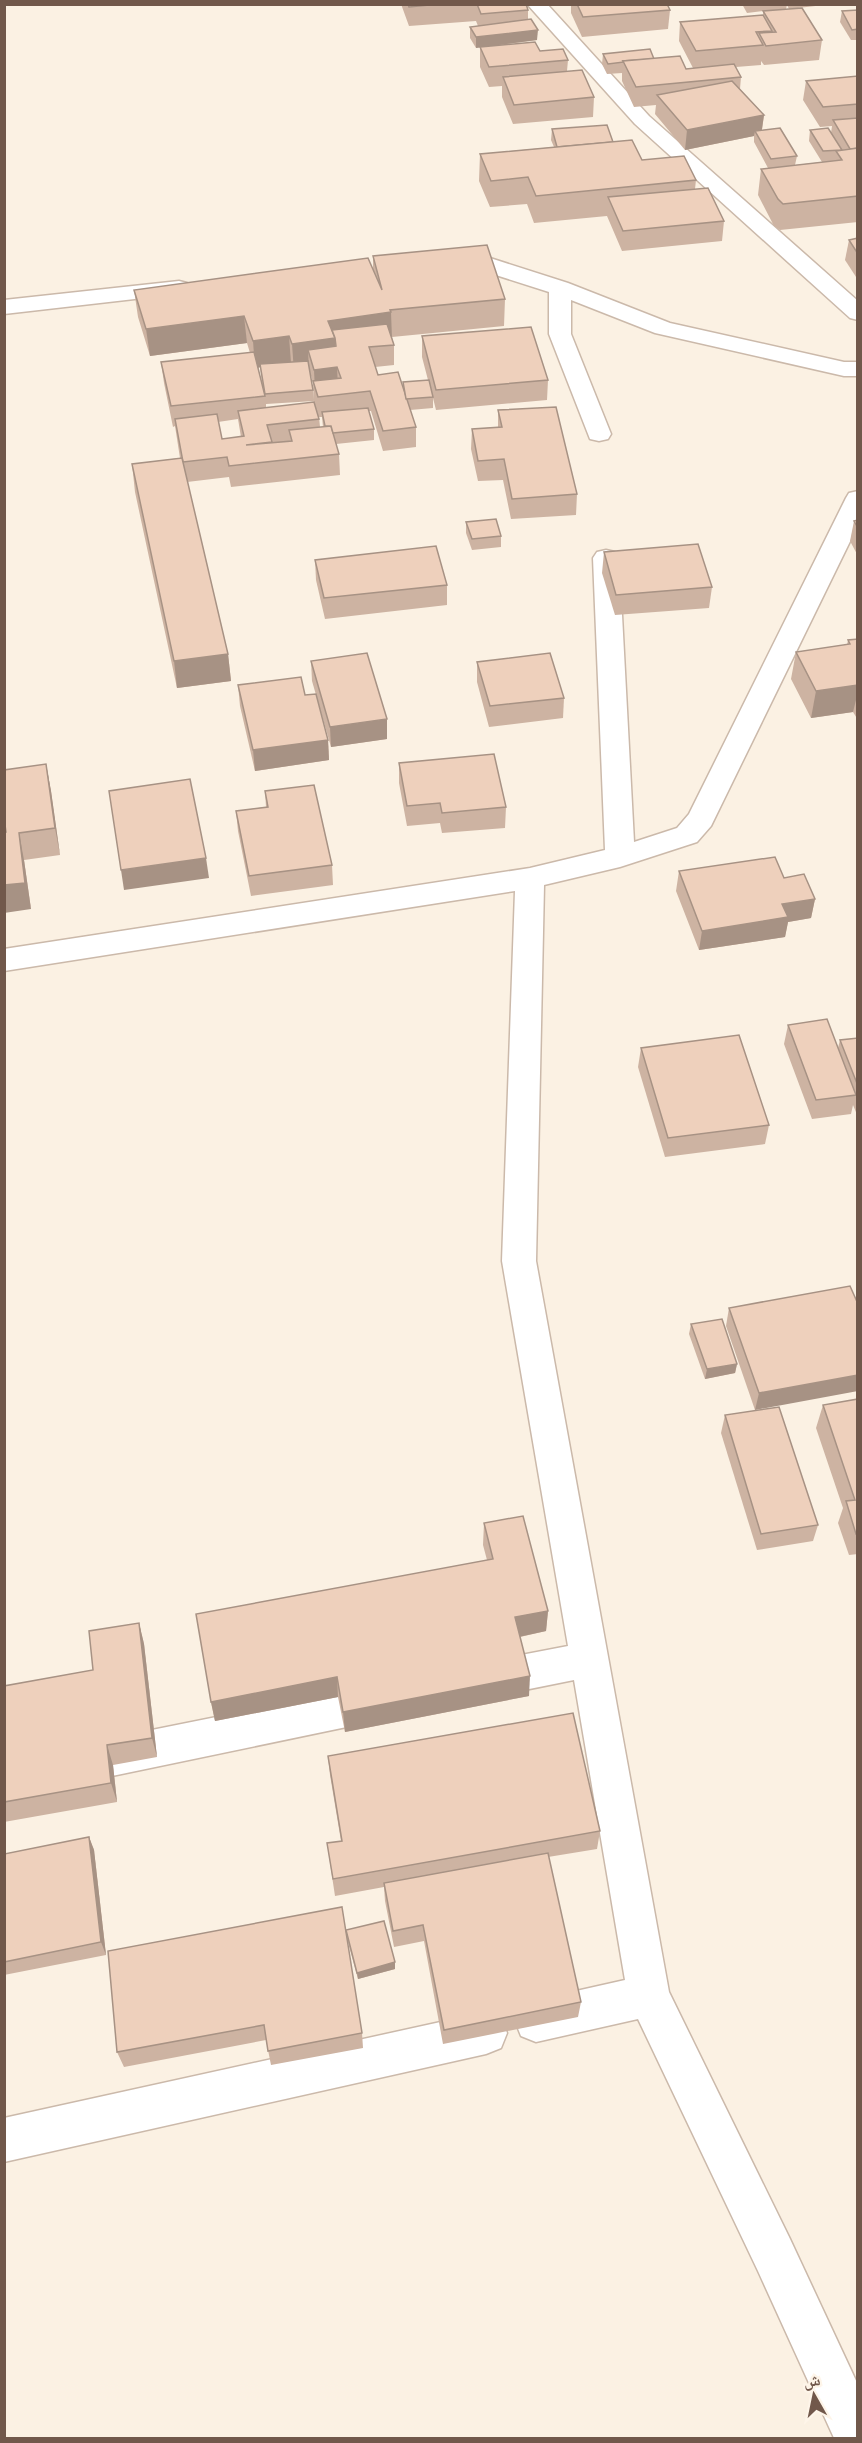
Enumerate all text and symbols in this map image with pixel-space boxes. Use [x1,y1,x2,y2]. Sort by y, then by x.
north arrow [784,2365,844,2425]
text: ش [802,2369,822,2393]

